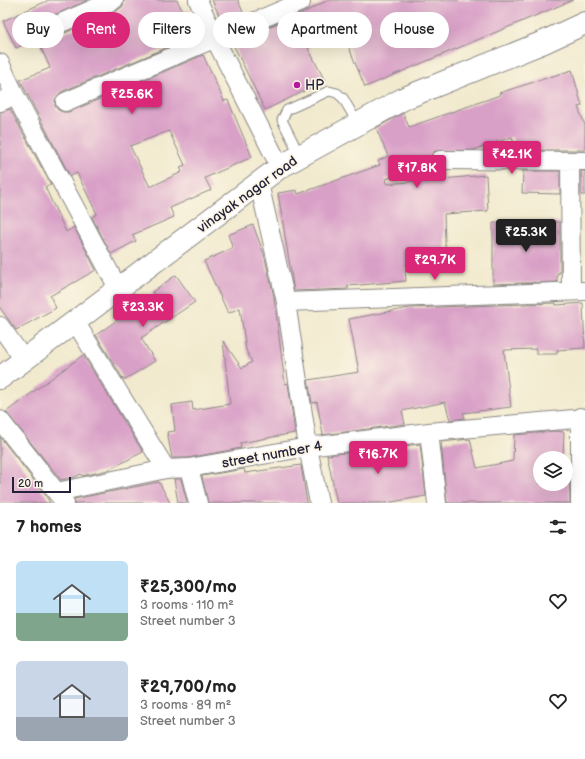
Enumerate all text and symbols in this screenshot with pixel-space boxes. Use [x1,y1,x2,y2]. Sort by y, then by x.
chip: Buy [12,12,64,48]
chip: Rent [72,12,130,48]
chip: Filters [138,12,205,48]
chip: New [213,12,269,48]
chip: Apartment [277,12,372,48]
chip: House [380,12,449,48]
place label: HP [305,77,324,94]
marker: HP [292,80,302,90]
pin: ₹25.6K [99,81,165,115]
text: ₹25.6K [111,86,153,102]
pin: ₹42.1K [479,141,545,175]
text: ₹42.1K [492,146,532,162]
street label: vinayak nagar road [193,152,301,237]
pin: ₹17.8K [384,155,450,189]
text: ₹17.8K [397,160,437,176]
pin: ₹25.3K [493,219,559,253]
text: ₹25.3K [505,224,547,240]
pin: ₹29.7K [402,247,468,281]
text: ₹29.7K [414,252,456,268]
pin: ₹23.3K [110,294,176,328]
text: ₹23.3K [122,299,164,315]
street label: street number 4 [221,437,324,472]
pin: ₹16.7K [345,441,411,475]
text: ₹16.7K [358,446,398,462]
map controls [533,451,573,491]
button: layers [533,451,573,491]
scale bar [12,475,71,494]
text: 20 m [18,477,43,490]
icon: filters [547,516,569,538]
text: 7 homes [16,517,82,537]
icon: home [48,577,96,625]
text: ₹25,300/mo [140,577,237,597]
icon: heart [547,590,569,612]
text: 3 rooms · 110 m² [140,597,234,613]
text: Street number 3 [140,613,236,629]
icon: home [48,677,96,725]
text: ₹29,700/mo [140,677,236,697]
icon: heart [547,690,569,712]
text: 3 rooms · 89 m² [140,697,231,713]
text: Street number 3 [140,713,236,729]

